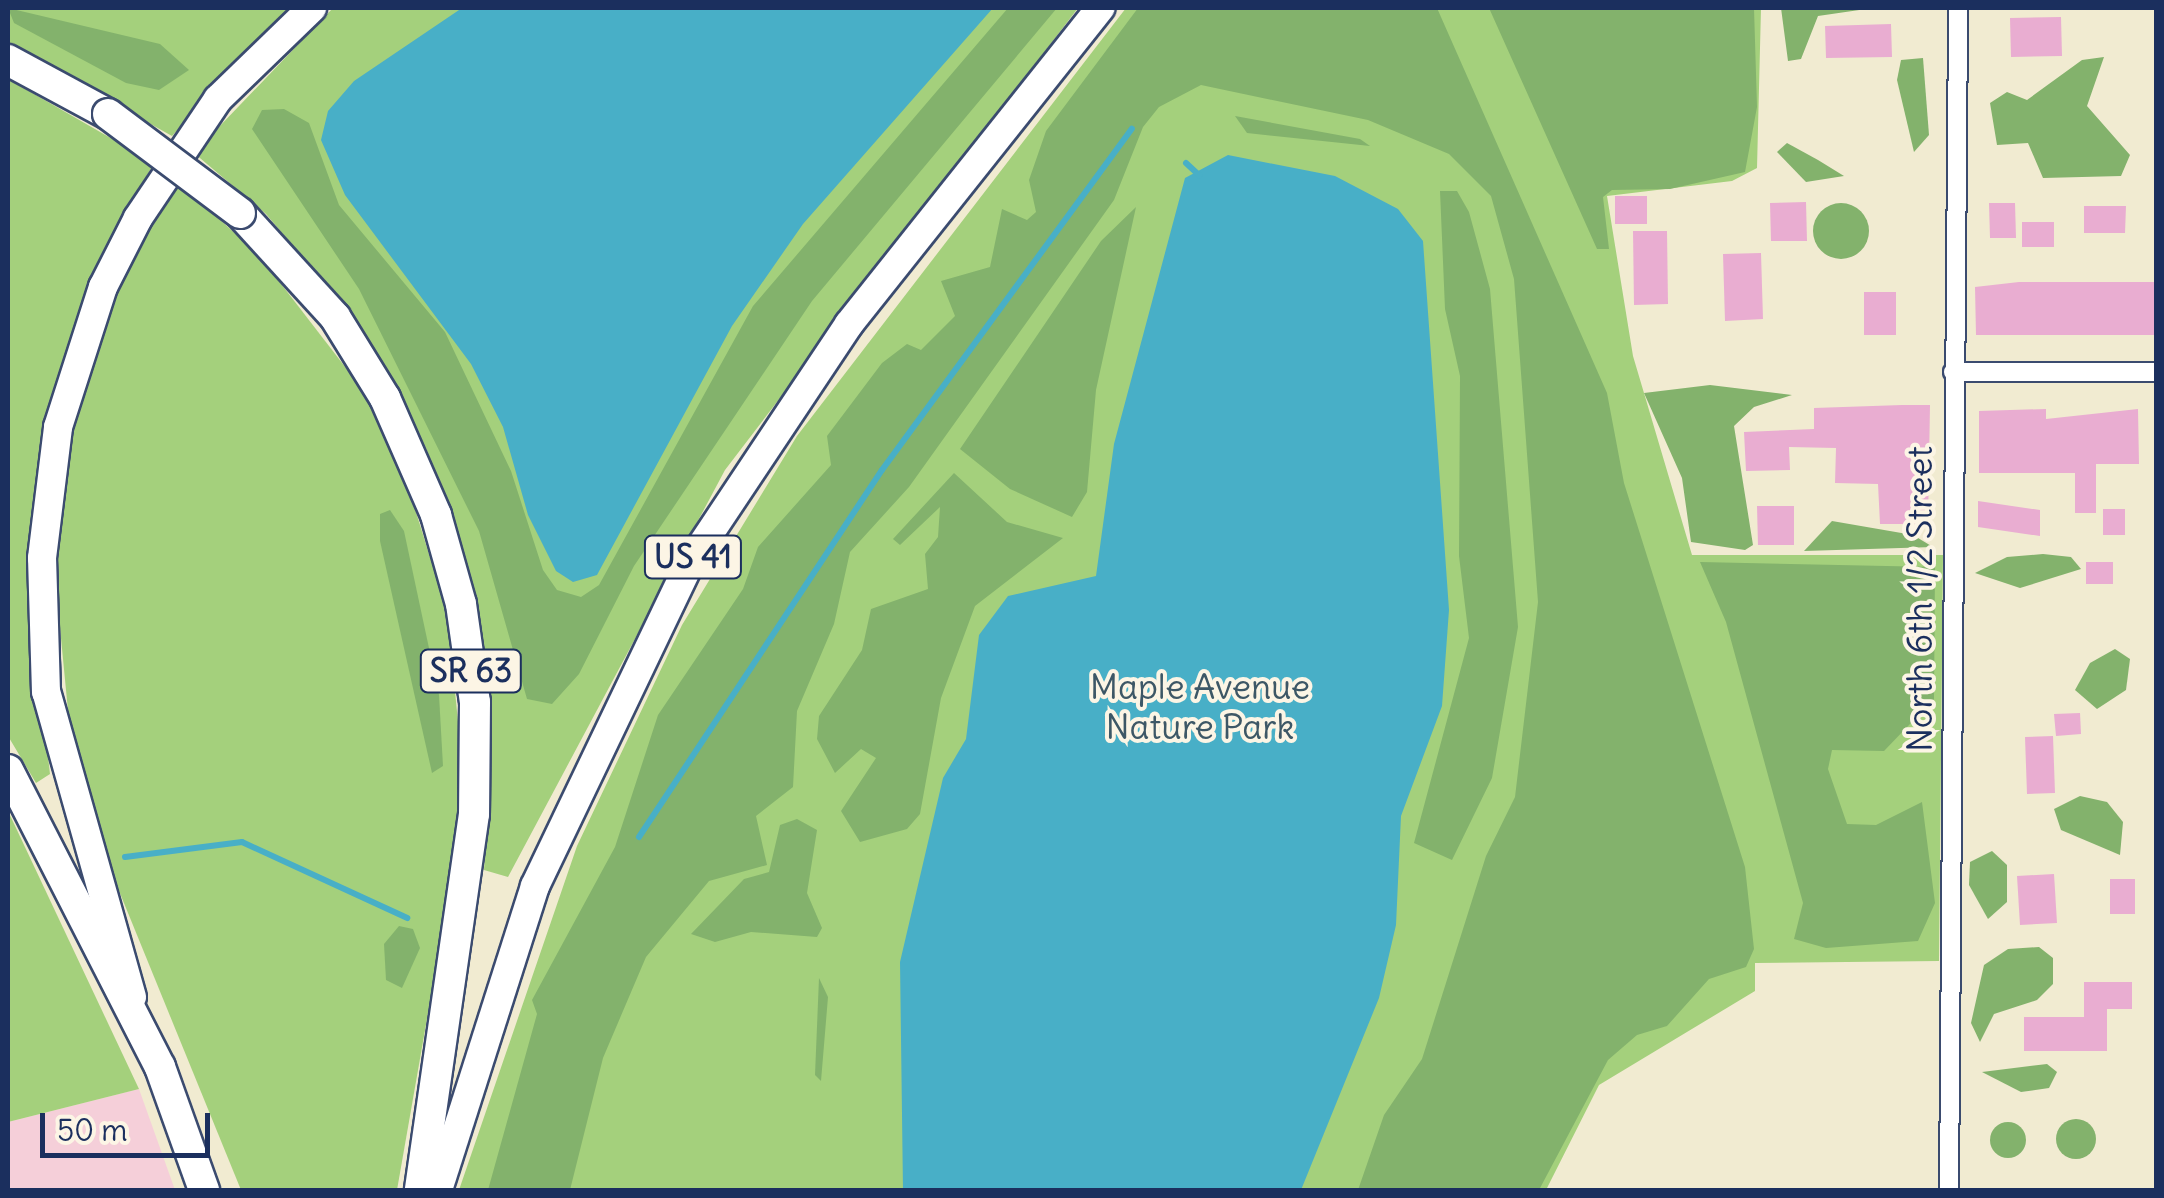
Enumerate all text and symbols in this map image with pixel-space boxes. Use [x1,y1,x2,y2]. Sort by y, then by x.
street label: North 6th 1/2 Street [1898,446,1940,752]
road number: US 41 [643,530,743,584]
road number: SR 63 [418,644,524,698]
park label: Maple Avenue Nature Park [1090,665,1310,747]
scale bar [45,1093,215,1155]
text: 50 m [57,1111,127,1149]

